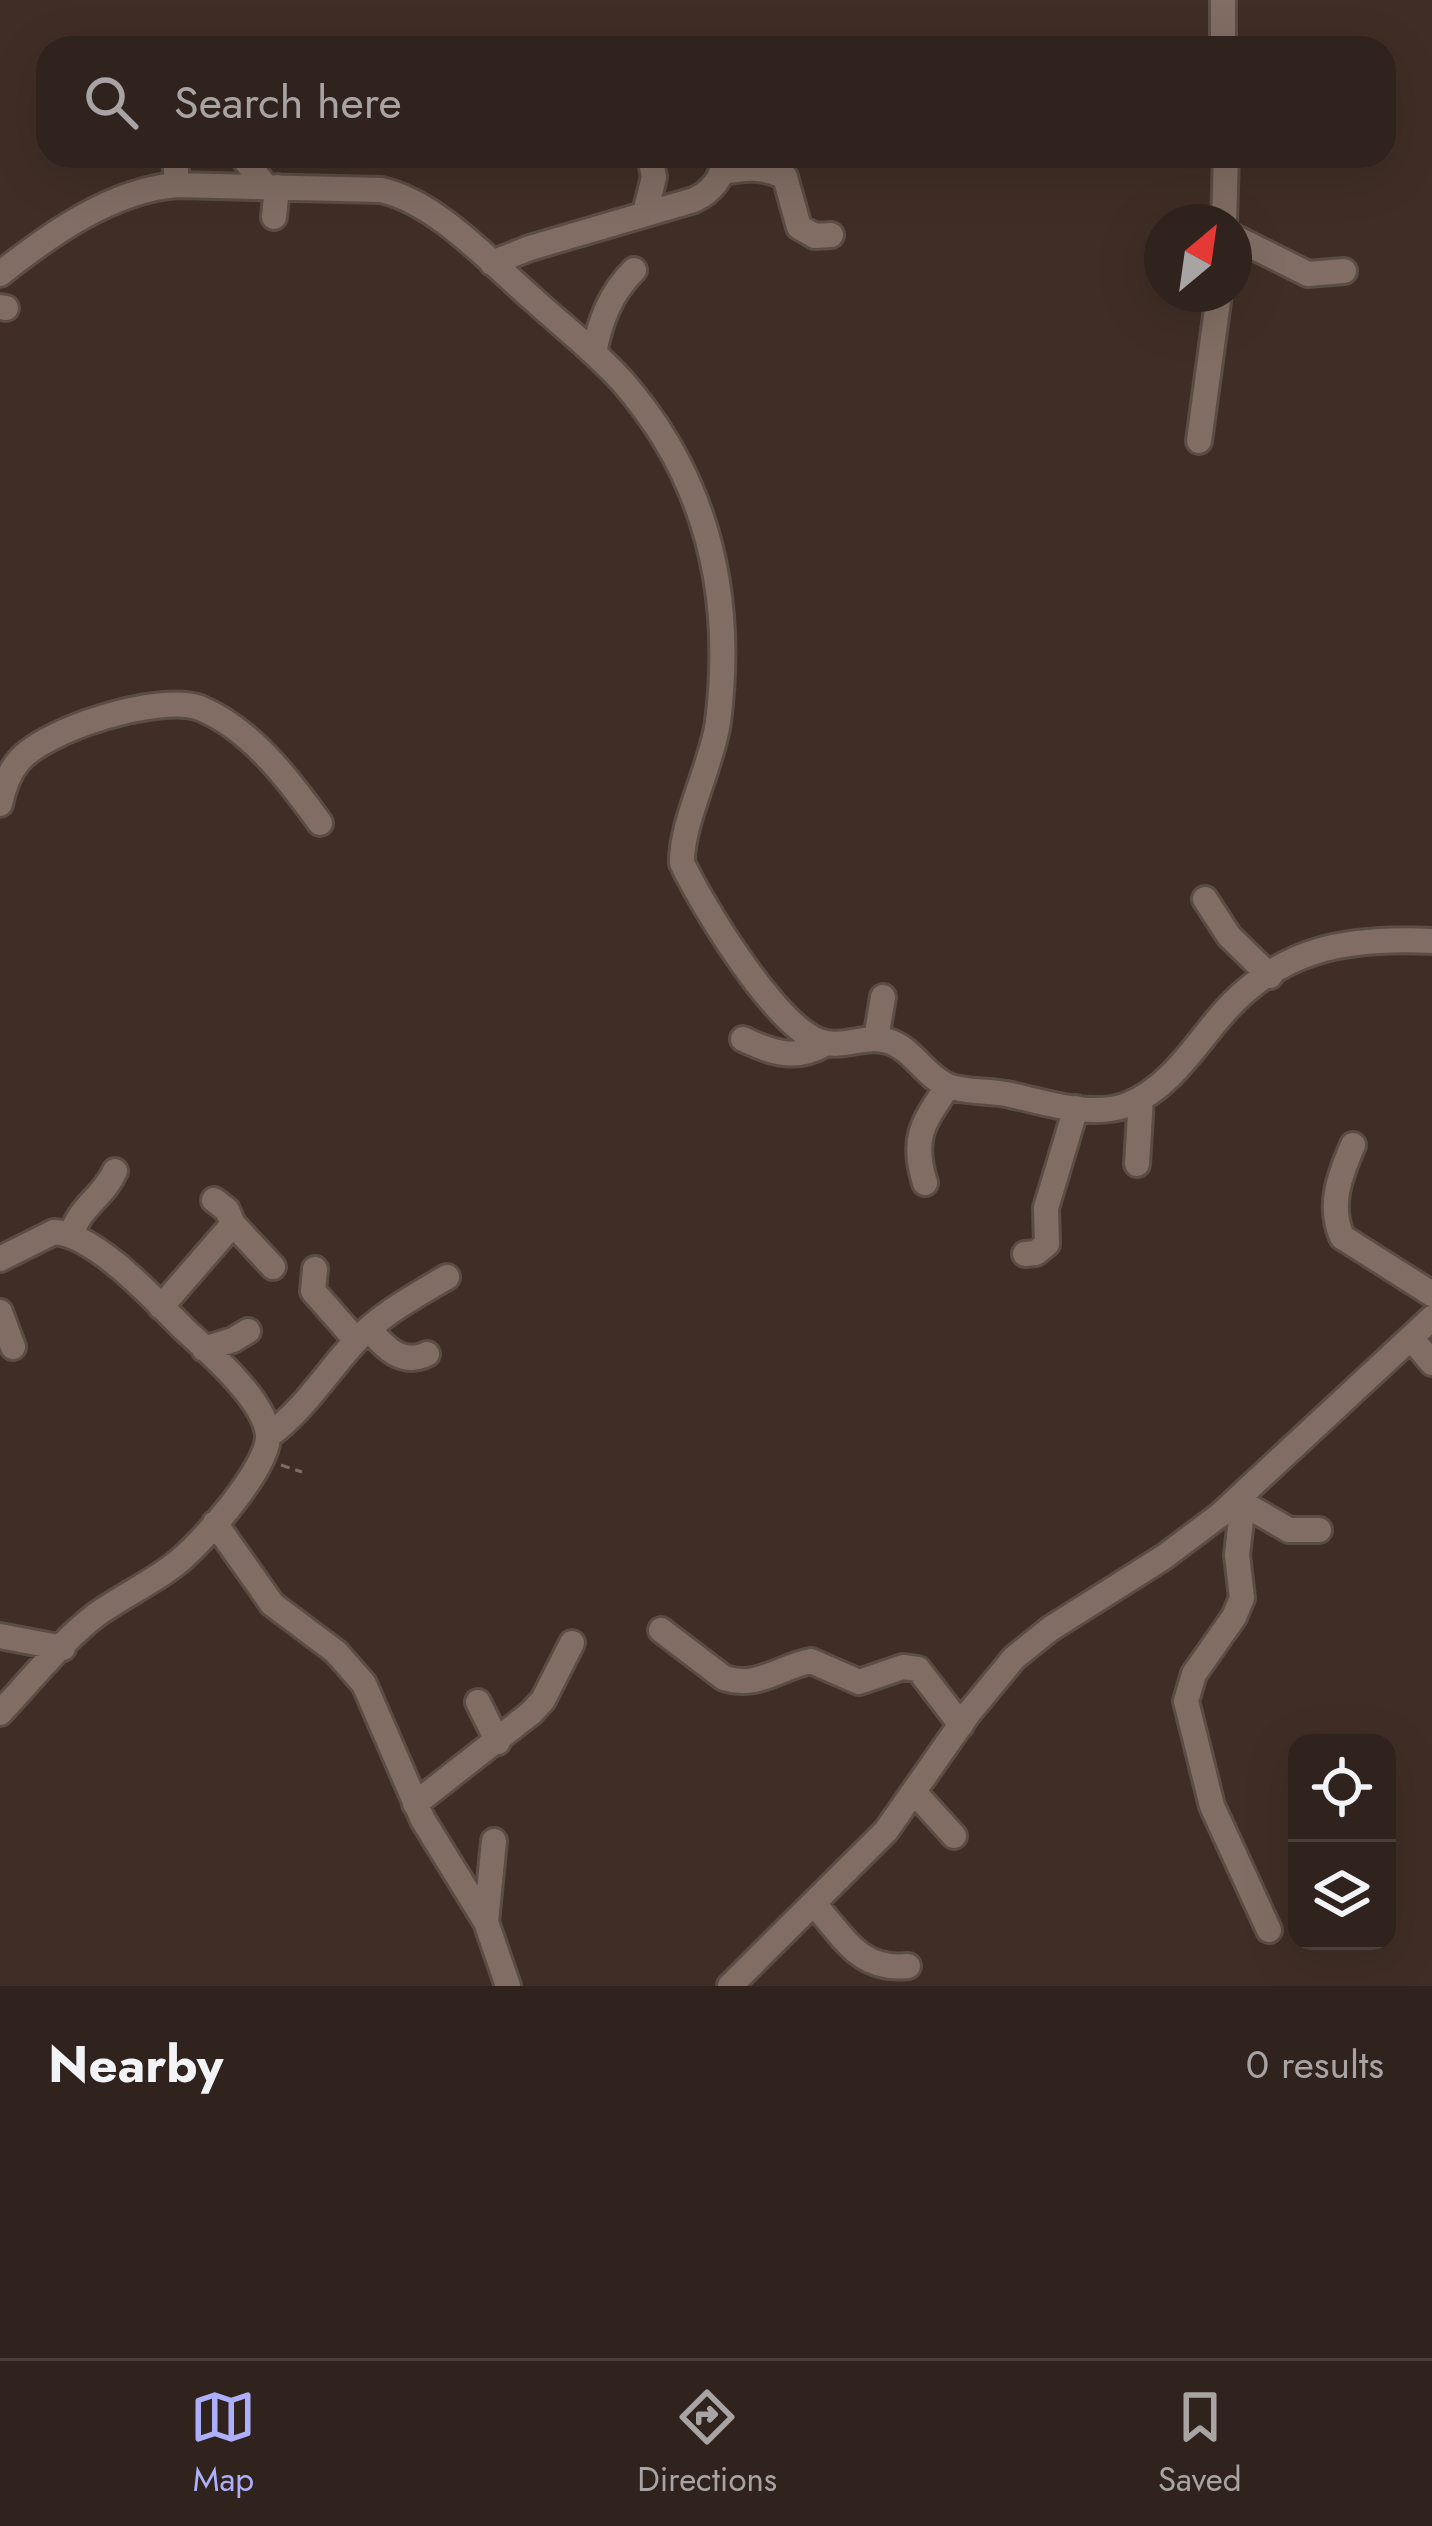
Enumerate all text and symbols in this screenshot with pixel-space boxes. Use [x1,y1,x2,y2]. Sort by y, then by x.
search box [36,36,1396,168]
icon: search [78,69,144,135]
text: Search here [174,70,402,135]
north arrow [1144,204,1252,312]
map controls [1288,1734,1396,1950]
button: locate [1288,1734,1396,1842]
button: layers [1288,1842,1396,1950]
text: Nearby [48,2027,223,2101]
text: 0 results [1246,2036,1384,2093]
tab: Map [190,2384,256,2503]
tab: Directions [637,2384,777,2503]
tab: Saved [1158,2384,1242,2503]

